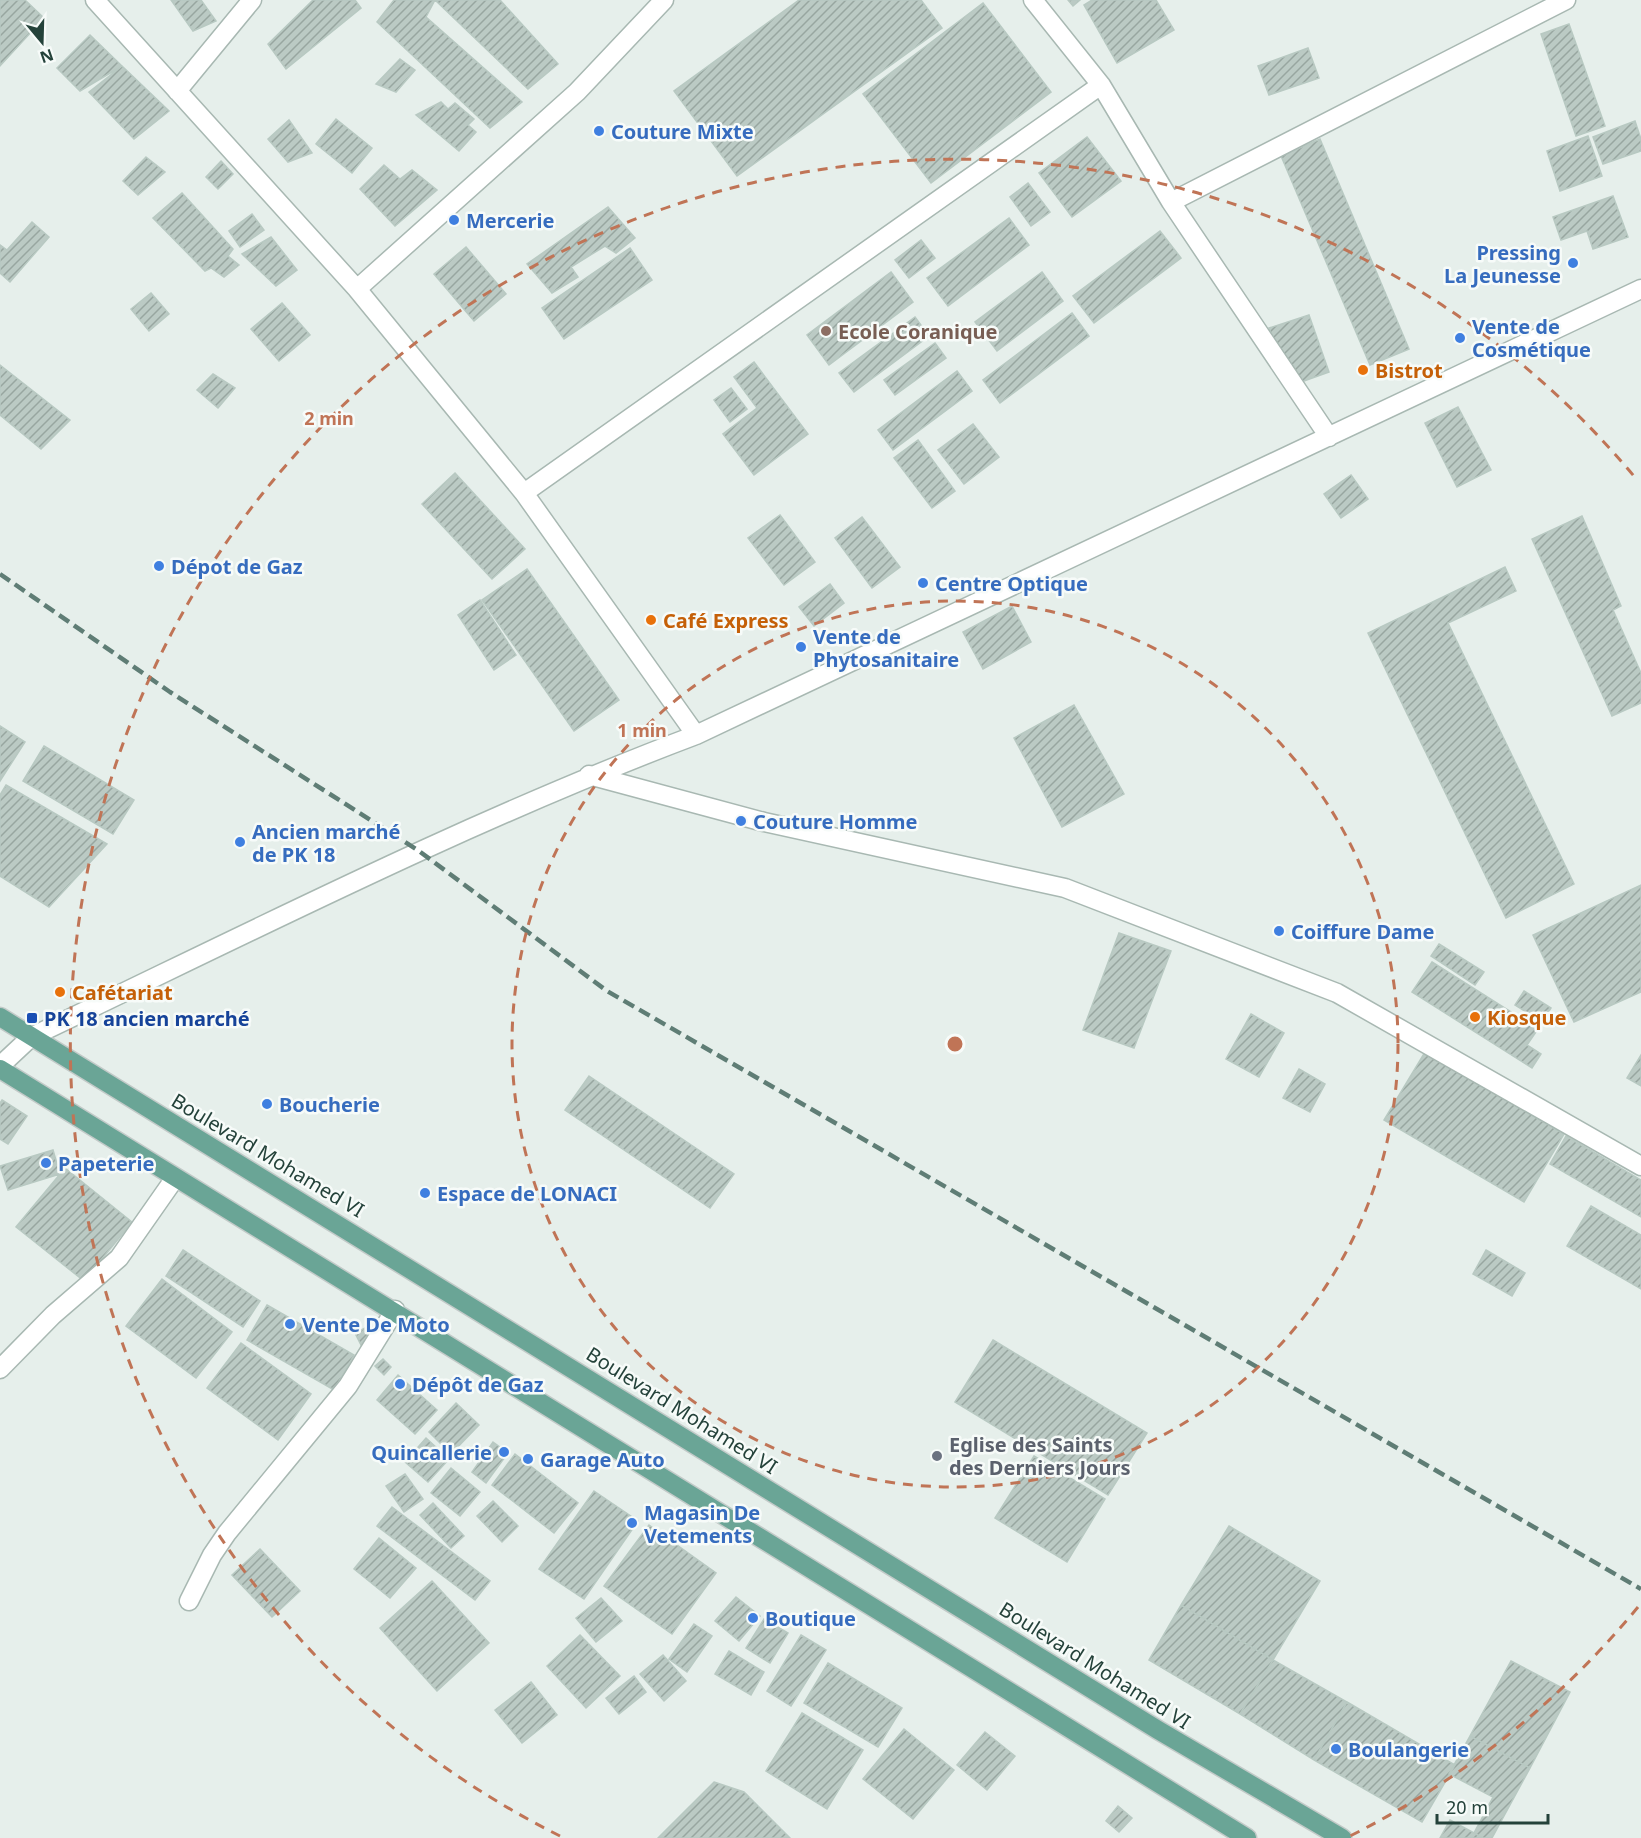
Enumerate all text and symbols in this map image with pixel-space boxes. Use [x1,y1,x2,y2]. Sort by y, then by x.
north arrow [12,12,72,72]
text: N [37,44,57,69]
place label: Couture Mixte [611,118,754,145]
marker: Couture Mixte [592,124,606,138]
place label: Mercerie [466,207,555,234]
marker: Mercerie [447,213,461,227]
place label: Pressing La Jeunesse [1444,239,1561,289]
marker: Pressing La Jeunesse [1566,256,1580,270]
place label: Vente de Cosmétique [1472,313,1591,363]
place label: Ecole Coranique [838,318,998,345]
marker: Ecole Coranique [819,324,833,338]
marker: Vente de Cosmétique [1453,331,1467,345]
place label: Bistrot [1375,357,1443,384]
marker: Bistrot [1356,363,1370,377]
text: 2 min [304,406,354,430]
place label: Dépot de Gaz [171,553,303,580]
marker: Dépot de Gaz [152,559,166,573]
place label: Centre Optique [935,570,1088,597]
marker: Centre Optique [916,576,930,590]
place label: Café Express [663,607,789,634]
marker: Café Express [644,613,658,627]
place label: Vente de Phytosanitaire [813,623,959,673]
marker: Vente de Phytosanitaire [794,640,808,654]
text: 1 min [617,718,667,742]
place label: Couture Homme [753,808,917,835]
marker: Couture Homme [734,814,748,828]
place label: Ancien marché de PK 18 [252,818,401,868]
marker: Ancien marché de PK 18 [233,835,247,849]
place label: Coiffure Dame [1291,918,1435,945]
marker: Coiffure Dame [1272,924,1286,938]
place label: Cafétariat [72,979,173,1006]
marker: Cafétariat [53,985,67,999]
place label: Kiosque [1487,1004,1566,1031]
place label: PK 18 ancien marché [44,1005,250,1032]
marker: Kiosque [1468,1010,1482,1024]
marker: PK 18 ancien marché [25,1011,39,1025]
centre of rings [945,1034,965,1054]
street label: Boulevard Mohamed VI [167,1087,369,1223]
place label: Boucherie [279,1091,380,1118]
marker: Boucherie [260,1097,274,1111]
place label: Papeterie [58,1150,155,1177]
marker: Papeterie [39,1156,53,1170]
place label: Espace de LONACI [437,1180,617,1207]
marker: Espace de LONACI [418,1186,432,1200]
place label: Vente De Moto [302,1311,450,1338]
marker: Vente De Moto [283,1317,297,1331]
street label: Boulevard Mohamed VI [581,1340,783,1480]
place label: Dépôt de Gaz [412,1371,544,1398]
marker: Dépôt de Gaz [393,1377,407,1391]
place label: Eglise des Saints des Derniers Jours [949,1431,1131,1481]
place label: Quincallerie [371,1439,492,1466]
marker: Quincallerie [497,1445,511,1459]
place label: Garage Auto [540,1446,665,1473]
marker: Eglise des Saints des Derniers Jours [930,1449,944,1463]
marker: Garage Auto [521,1452,535,1466]
place label: Magasin De Vetements [644,1499,760,1549]
marker: Magasin De Vetements [625,1516,639,1530]
street label: Boulevard Mohamed VI [994,1595,1196,1735]
place label: Boutique [765,1605,856,1632]
marker: Boutique [746,1611,760,1625]
place label: Boulangerie [1348,1736,1469,1763]
marker: Boulangerie [1329,1742,1343,1756]
scale bar [1437,1787,1548,1825]
text: 20 m [1446,1795,1488,1819]

